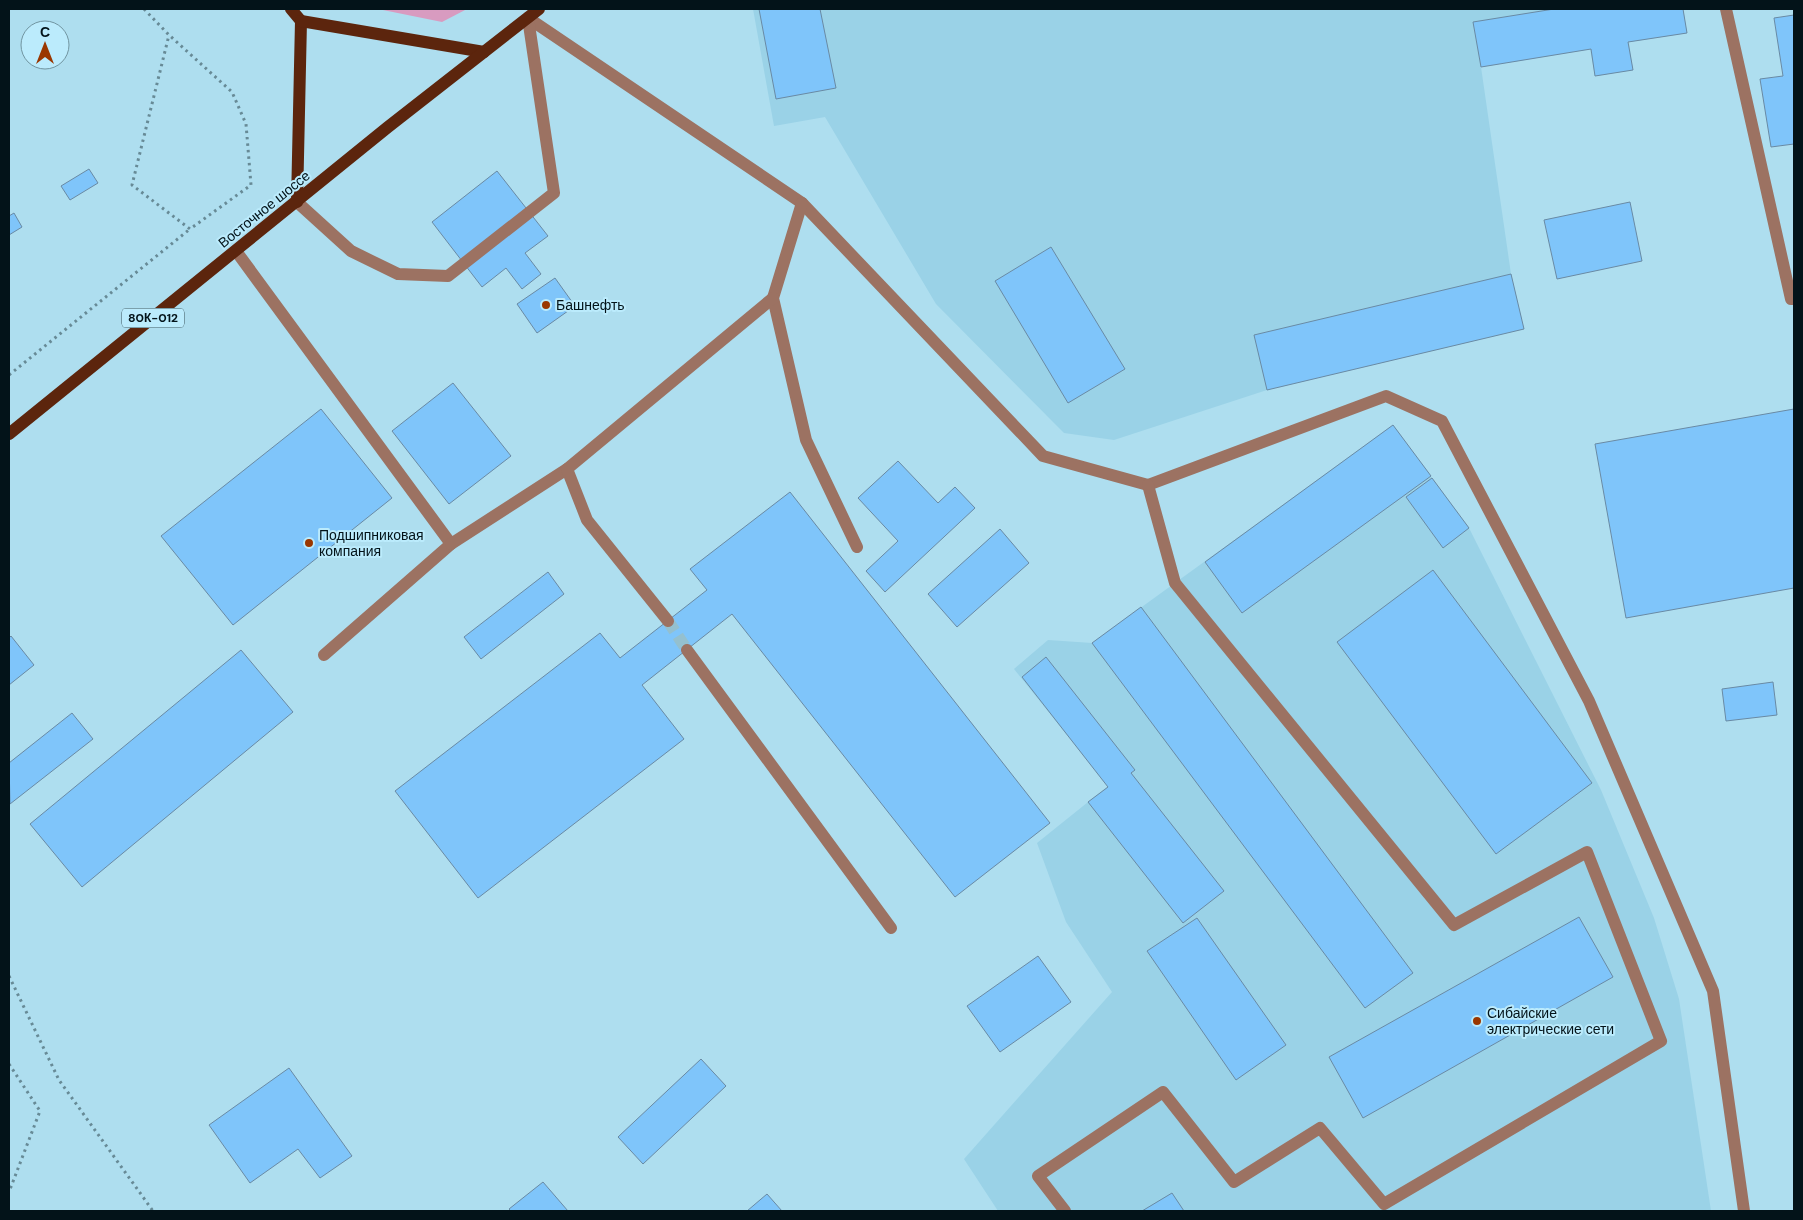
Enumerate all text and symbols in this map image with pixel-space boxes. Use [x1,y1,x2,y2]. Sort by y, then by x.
north arrow [20,20,70,70]
text: С [40,23,50,41]
street label: Восточное шоссе [214,166,314,252]
place label: Башнефть [556,296,625,314]
marker: Башнефть [540,299,552,311]
road number: 80К-012 [122,308,184,328]
place label: Подшипниковая компания [319,526,424,560]
marker: Подшипниковая компания [303,537,315,549]
place label: Сибайские электрические сети [1487,1004,1614,1038]
marker: Сибайские электрические сети [1471,1015,1483,1027]

